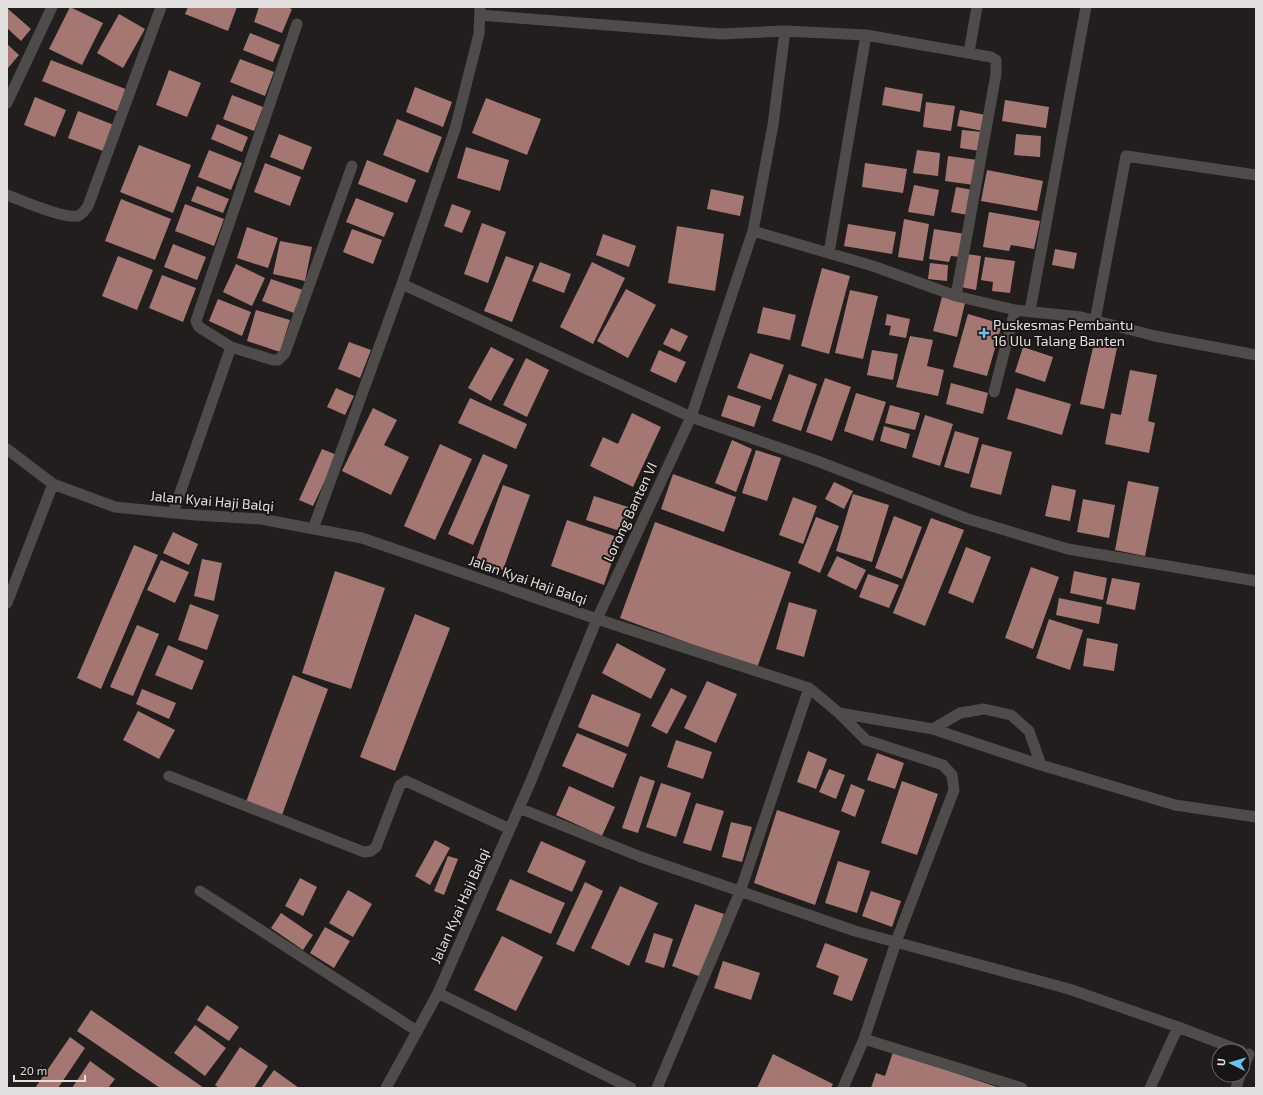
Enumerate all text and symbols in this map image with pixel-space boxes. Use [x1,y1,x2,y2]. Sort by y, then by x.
place label: Puskesmas Pembantu 16 Ulu Talang Banten [993,316,1133,349]
marker: Puskesmas Pembantu 16 Ulu Talang Banten [978,327,990,339]
street label: Lorong Banten VI [599,459,660,564]
street label: Jalan Kyai Haji Balqi [149,487,275,514]
street label: Jalan Kyai Haji Balqi [467,551,590,608]
street label: Jalan Kyai Haji Balqi [427,846,493,966]
north arrow [1211,1043,1251,1083]
scale bar [14,1057,85,1083]
text: U [1214,1058,1227,1066]
text: 20 m [20,1063,47,1077]

